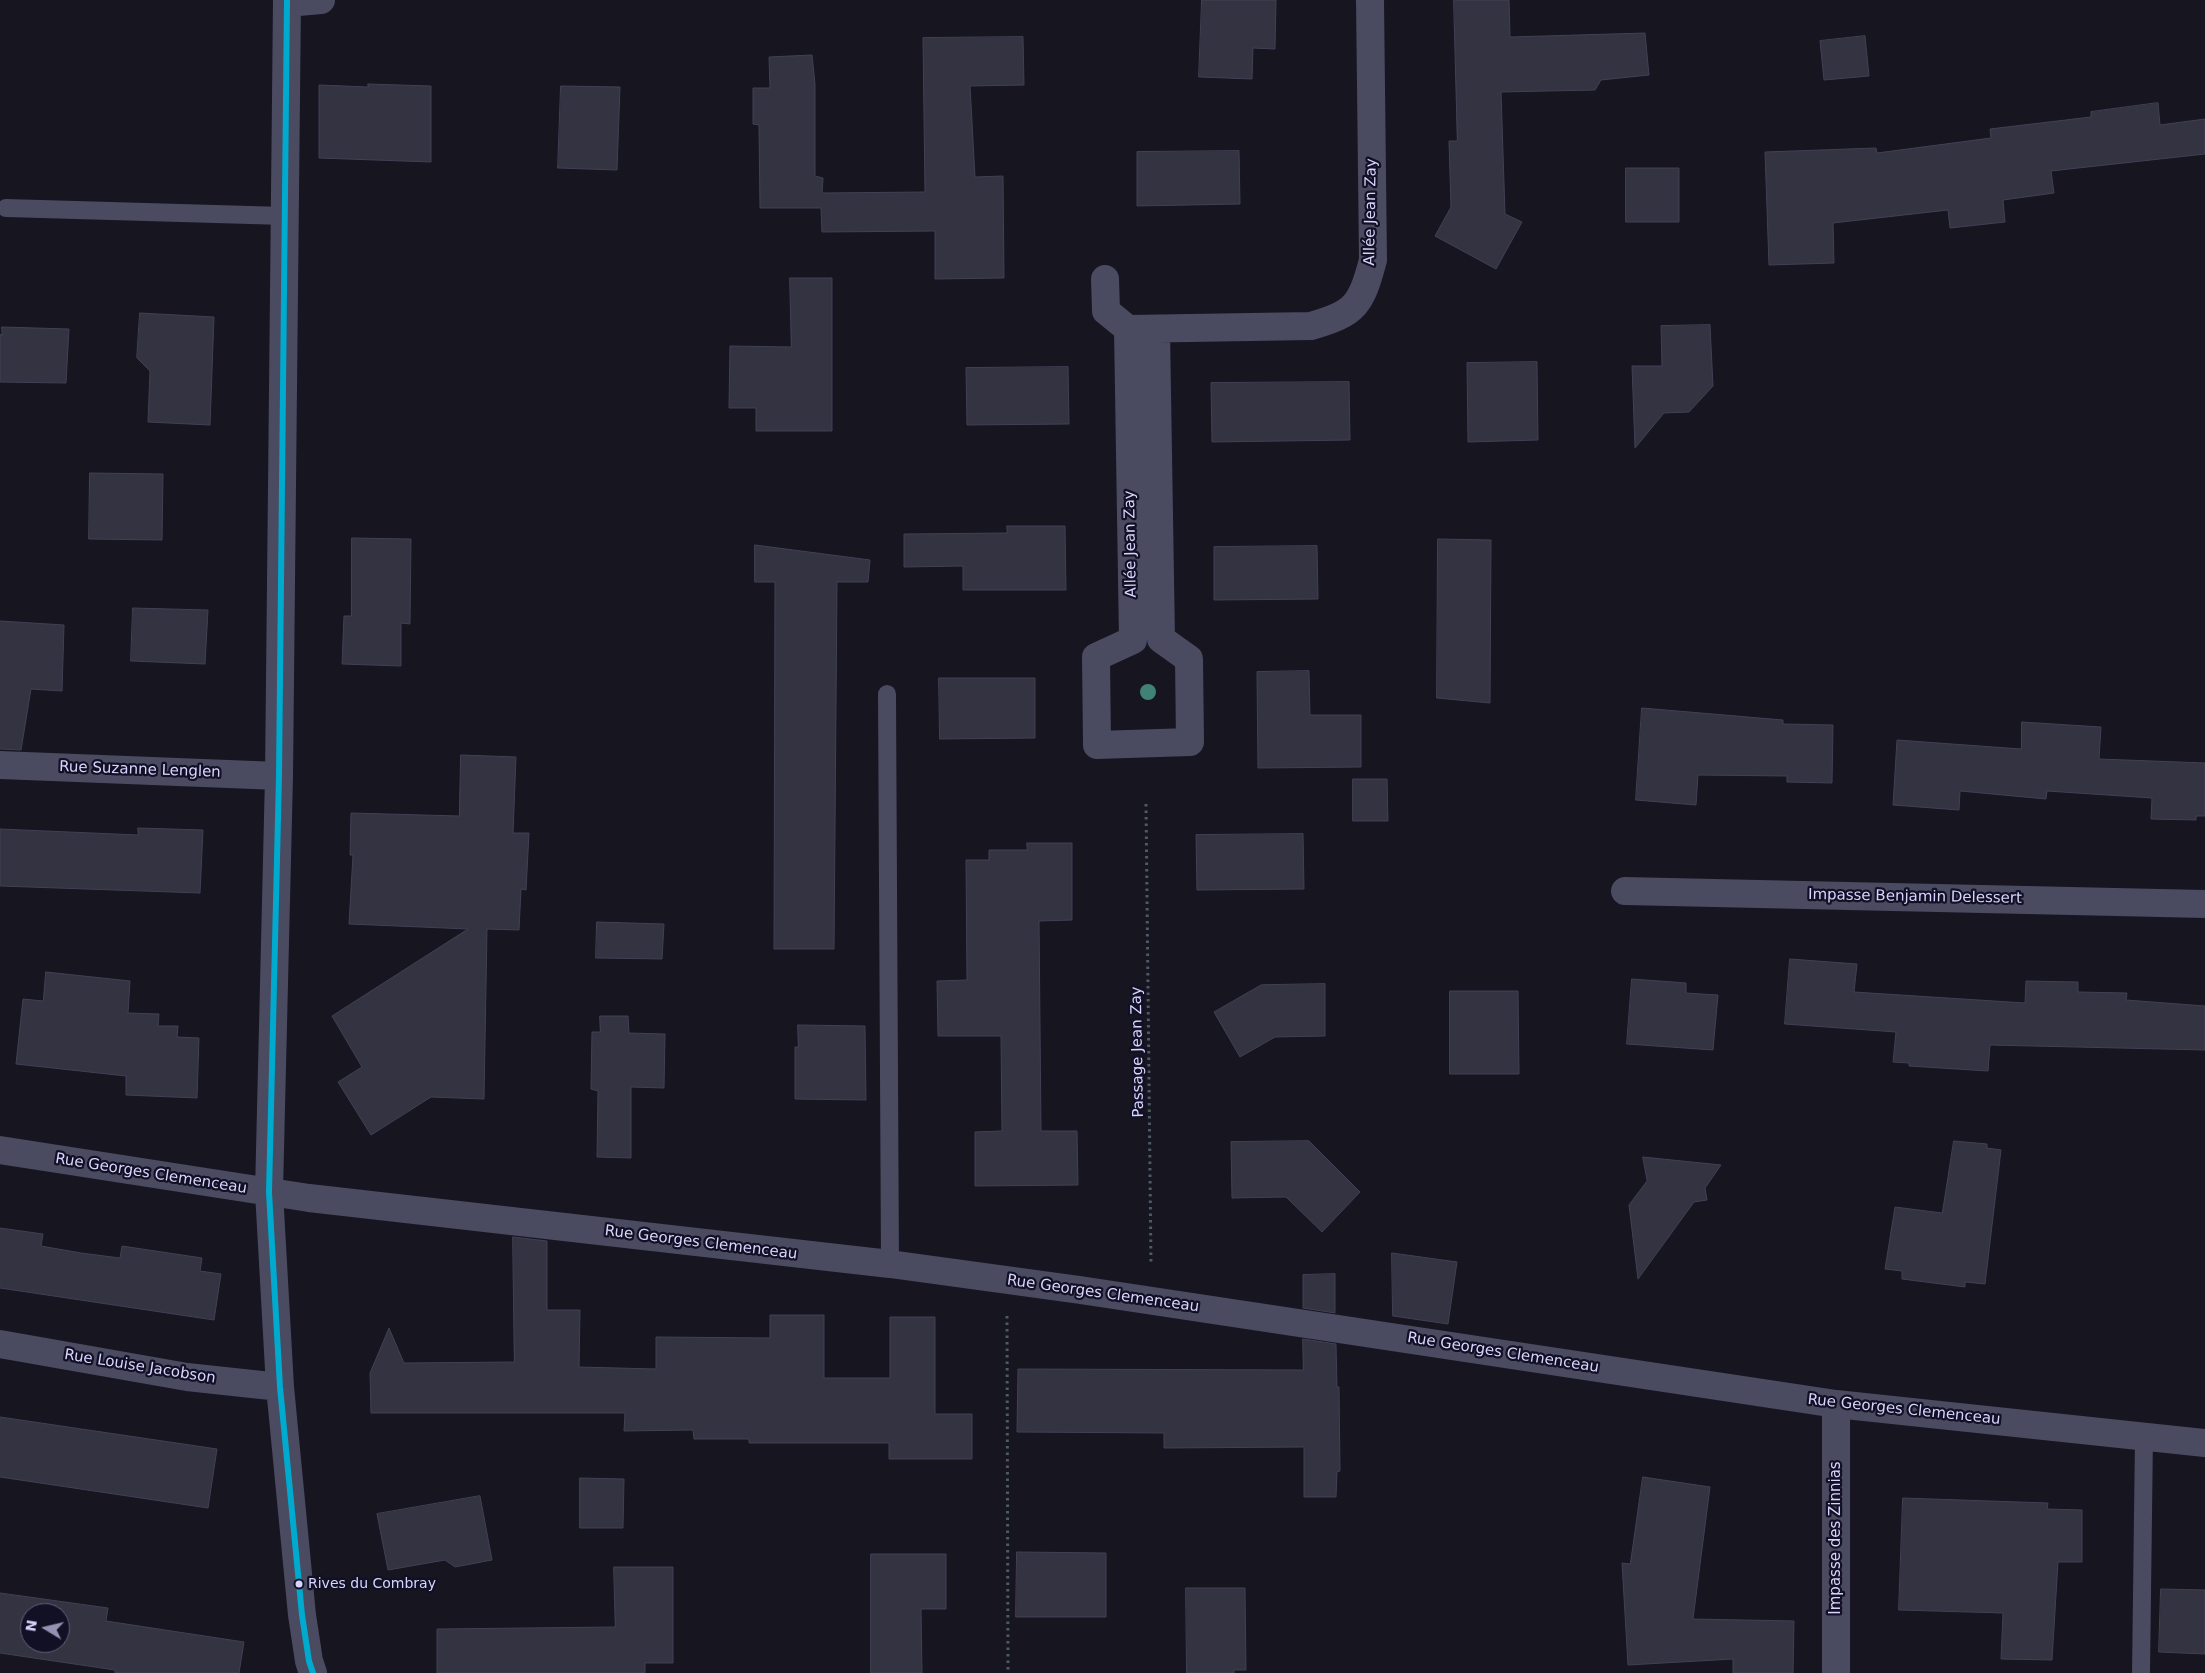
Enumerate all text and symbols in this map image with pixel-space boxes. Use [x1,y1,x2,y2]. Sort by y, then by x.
street label: Allée Jean Zay [1361,158,1381,266]
street label: Allée Jean Zay [1121,490,1141,598]
street label: Rue Suzanne Lenglen [59,758,221,782]
street label: Impasse Benjamin Delessert [1808,886,2022,908]
street label: Passage Jean Zay [1128,986,1148,1118]
street label: Rue Georges Clemenceau [54,1150,248,1198]
street label: Rue Georges Clemenceau [604,1222,798,1264]
street label: Rue Georges Clemenceau [1006,1272,1200,1316]
street label: Rue Georges Clemenceau [1406,1329,1600,1377]
street label: Rue Louise Jacobson [63,1346,217,1388]
street label: Rue Georges Clemenceau [1807,1391,2001,1429]
street label: Impasse des Zinnias [1827,1461,1845,1615]
place label: Rives du Combray [308,1576,436,1592]
marker: Rives du Combray [294,1579,304,1589]
north arrow [20,1603,70,1653]
text: N [22,1619,40,1633]

